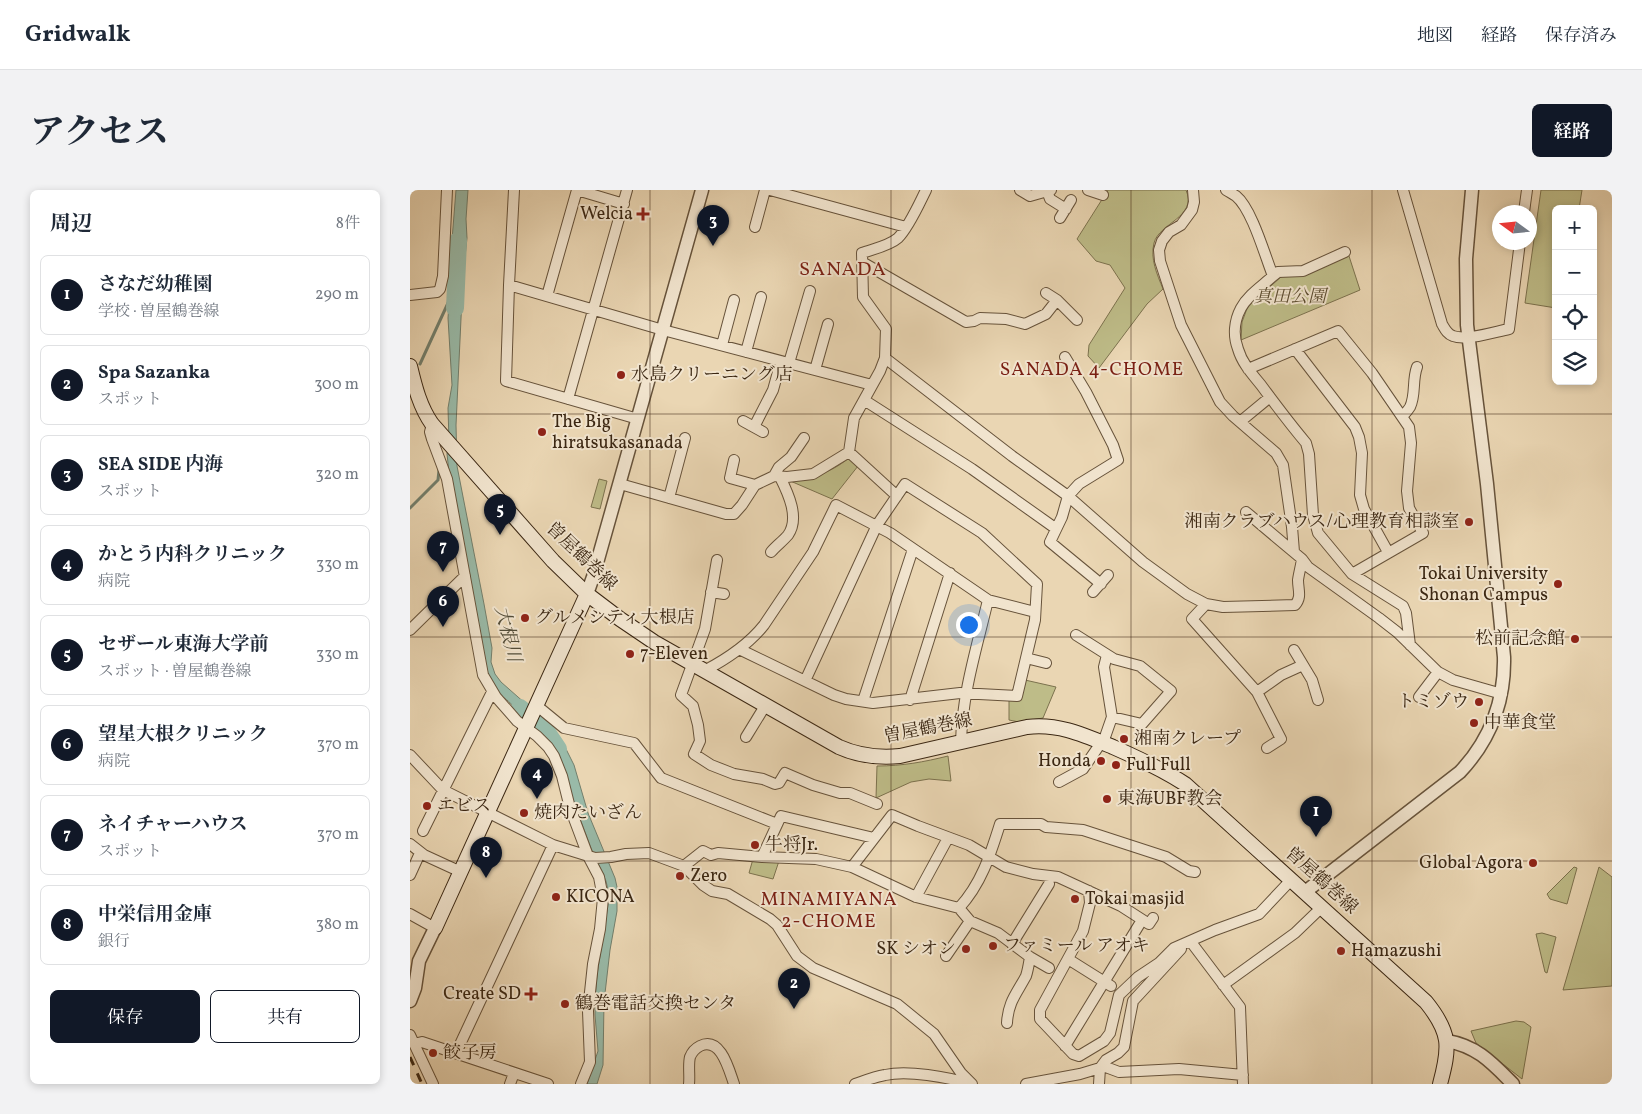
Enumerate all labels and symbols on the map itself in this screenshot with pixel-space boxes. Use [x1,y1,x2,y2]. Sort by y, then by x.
place label: Welcia [580,202,633,227]
pin: 3 [697,205,729,246]
north arrow [1492,205,1537,250]
marker: Welcia [637,208,649,220]
district label: SANADA [799,256,887,284]
park label: 真田公園 [1254,285,1329,310]
district label: SANADA 4-CHOME [1000,357,1184,383]
place label: 水島クリーニング店 [631,363,793,388]
marker: 水島クリーニング店 [615,369,627,381]
place label: The Big hiratsukasanada [552,410,683,456]
marker: The Big hiratsukasanada [536,426,548,438]
pin: 5 [484,494,516,535]
place label: 湘南クラブハウス/心理教育相談室 [1184,510,1459,535]
marker: 湘南クラブハウス/心理教育相談室 [1463,516,1475,528]
street label: 曽屋鶴巻線 [540,517,622,597]
pin: 7 [427,531,459,572]
place label: Tokai University Shonan Campus [1419,562,1548,608]
marker: Tokai University Shonan Campus [1552,578,1564,590]
pin: 6 [427,586,459,627]
water label: 大根川 [487,603,527,667]
place label: グルメシティ大根店 [535,606,694,631]
marker: グルメシティ大根店 [519,612,531,624]
your location [956,612,982,638]
place label: 松前記念館 [1475,627,1565,652]
marker: 松前記念館 [1569,633,1581,645]
place label: 7-Eleven [640,642,708,667]
marker: 7-Eleven [624,648,636,660]
place label: トミゾウ [1397,690,1469,715]
marker: トミゾウ [1473,696,1485,708]
street label: 曽屋鶴巻線 [881,708,975,750]
place label: 中華食堂 [1484,711,1556,736]
marker: 中華食堂 [1468,717,1480,729]
place label: 湘南クレープ [1134,727,1241,752]
marker: 湘南クレープ [1118,733,1130,745]
place label: Honda [1038,749,1091,774]
place label: Full Full [1126,753,1191,778]
marker: Honda [1095,755,1107,767]
pin: 4 [521,758,553,799]
marker: Full Full [1110,759,1122,771]
place label: 東海UBF教会 [1117,787,1222,812]
marker: 東海UBF教会 [1101,793,1113,805]
place label: エビス [437,794,491,819]
pin: 1 [1300,796,1332,837]
marker: エビス [421,800,433,812]
place label: 焼肉たいざん [534,801,642,826]
marker: 焼肉たいざん [518,807,530,819]
place label: 牛将Jr. [765,833,818,858]
pin: 8 [470,837,502,878]
marker: 牛将Jr. [749,839,761,851]
street label: 曽屋鶴巻線 [1279,842,1363,920]
place label: Global Agora [1419,851,1523,876]
marker: Global Agora [1527,857,1539,869]
place label: Zero [690,864,727,889]
marker: Zero [674,870,686,882]
place label: KICONA [566,885,635,910]
district label: MINAMIYANA 2-CHOME [760,887,898,935]
place label: Tokai masjid [1085,887,1185,912]
marker: KICONA [550,891,562,903]
marker: Tokai masjid [1069,893,1081,905]
place label: ファミール アオキ [1003,934,1150,959]
place label: SK シオン [876,937,956,962]
place label: Hamazushi [1351,939,1441,964]
marker: ファミール アオキ [987,940,999,952]
marker: SK シオン [960,943,972,955]
marker: Hamazushi [1335,945,1347,957]
pin: 2 [778,968,810,1009]
place label: Create SD [443,982,521,1007]
marker: Create SD [525,988,537,1000]
place label: 鶴巻電話交換センタ [575,992,736,1017]
marker: 鶴巻電話交換センタ [559,998,571,1010]
place label: 餃子房 [443,1041,497,1066]
marker: 餃子房 [427,1047,439,1059]

